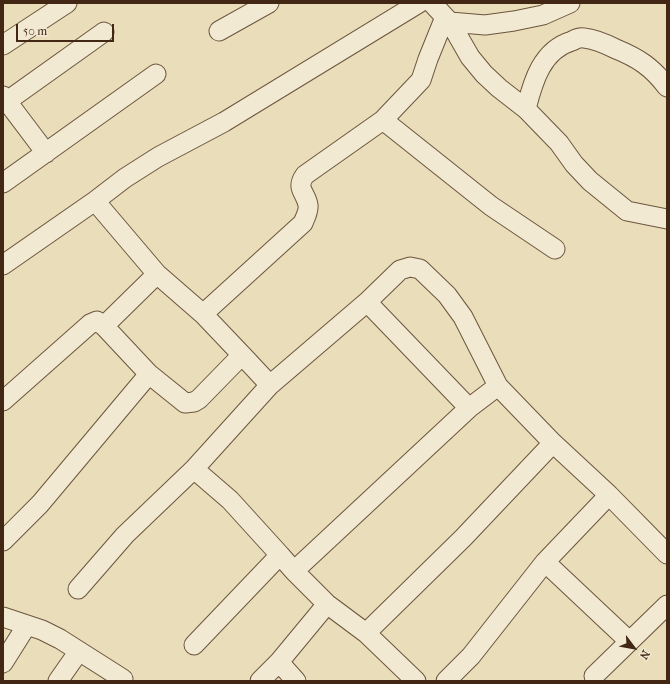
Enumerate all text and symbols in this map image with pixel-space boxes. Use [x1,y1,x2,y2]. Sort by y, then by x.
scale bar [18,16,116,42]
text: 50 m [23,24,47,38]
north arrow [614,628,654,668]
text: N [637,648,652,662]

